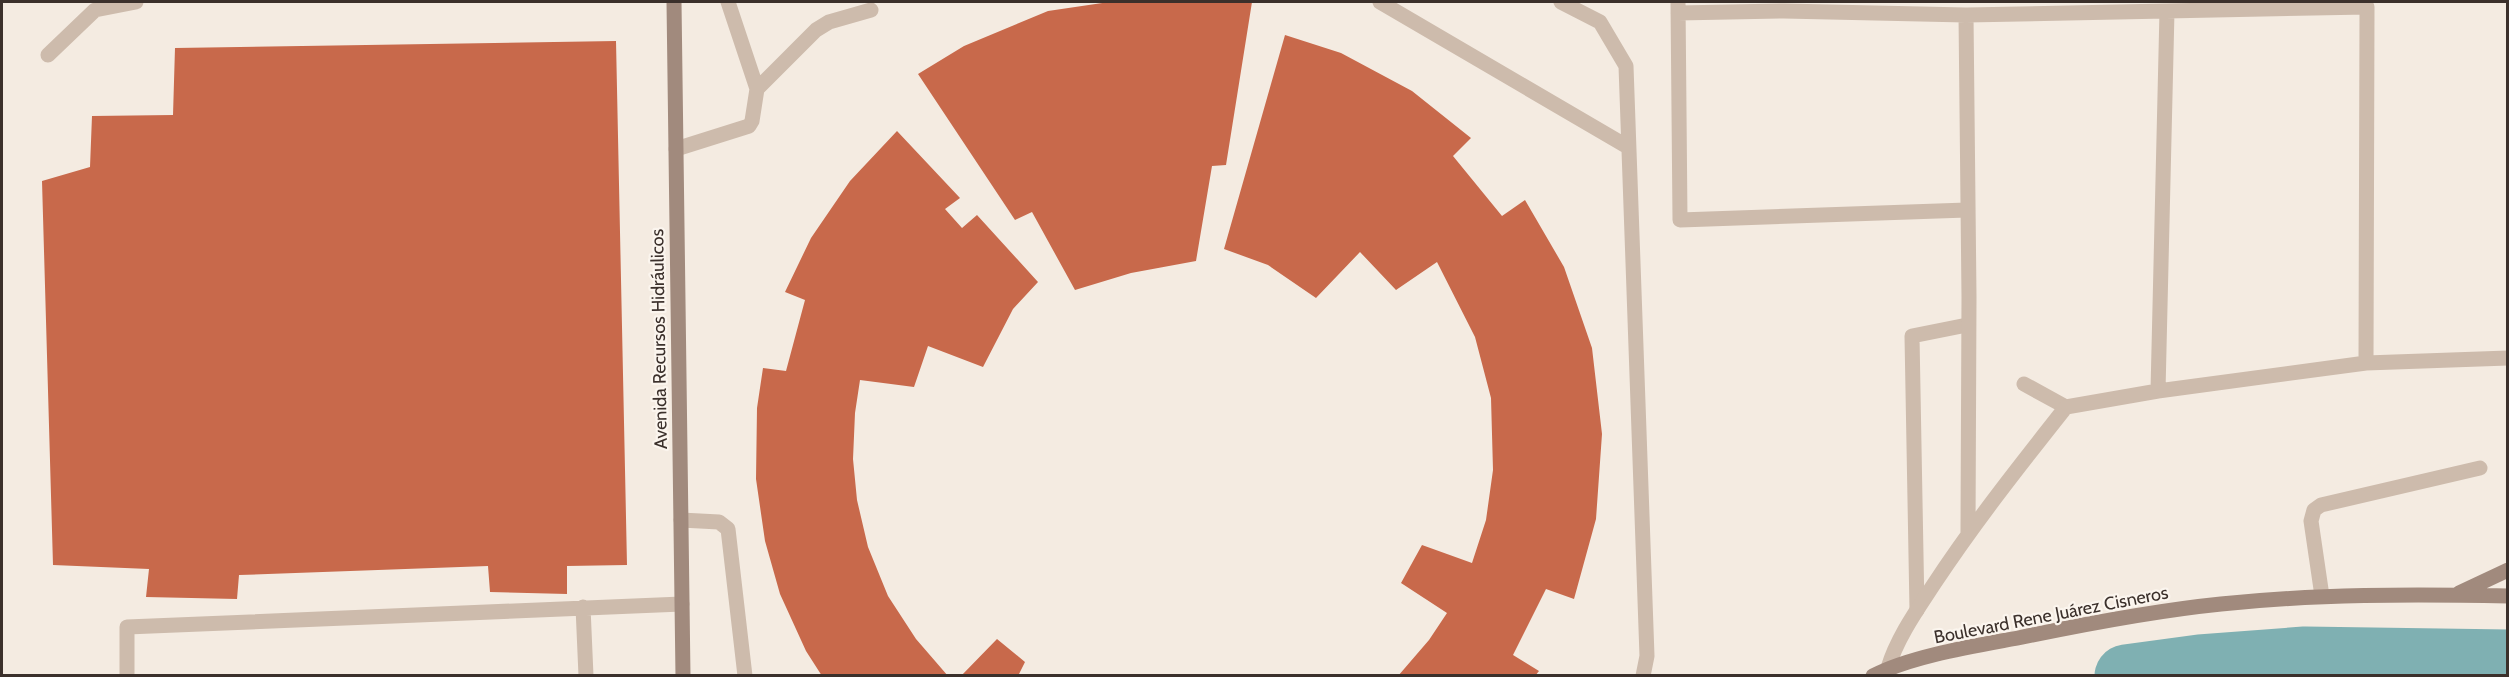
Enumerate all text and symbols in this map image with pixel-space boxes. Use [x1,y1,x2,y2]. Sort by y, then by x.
street label: Avenida Recursos Hidráulicos [646,229,672,449]
street label: Boulevard Rene Juárez Cisneros [1932,581,2170,649]

